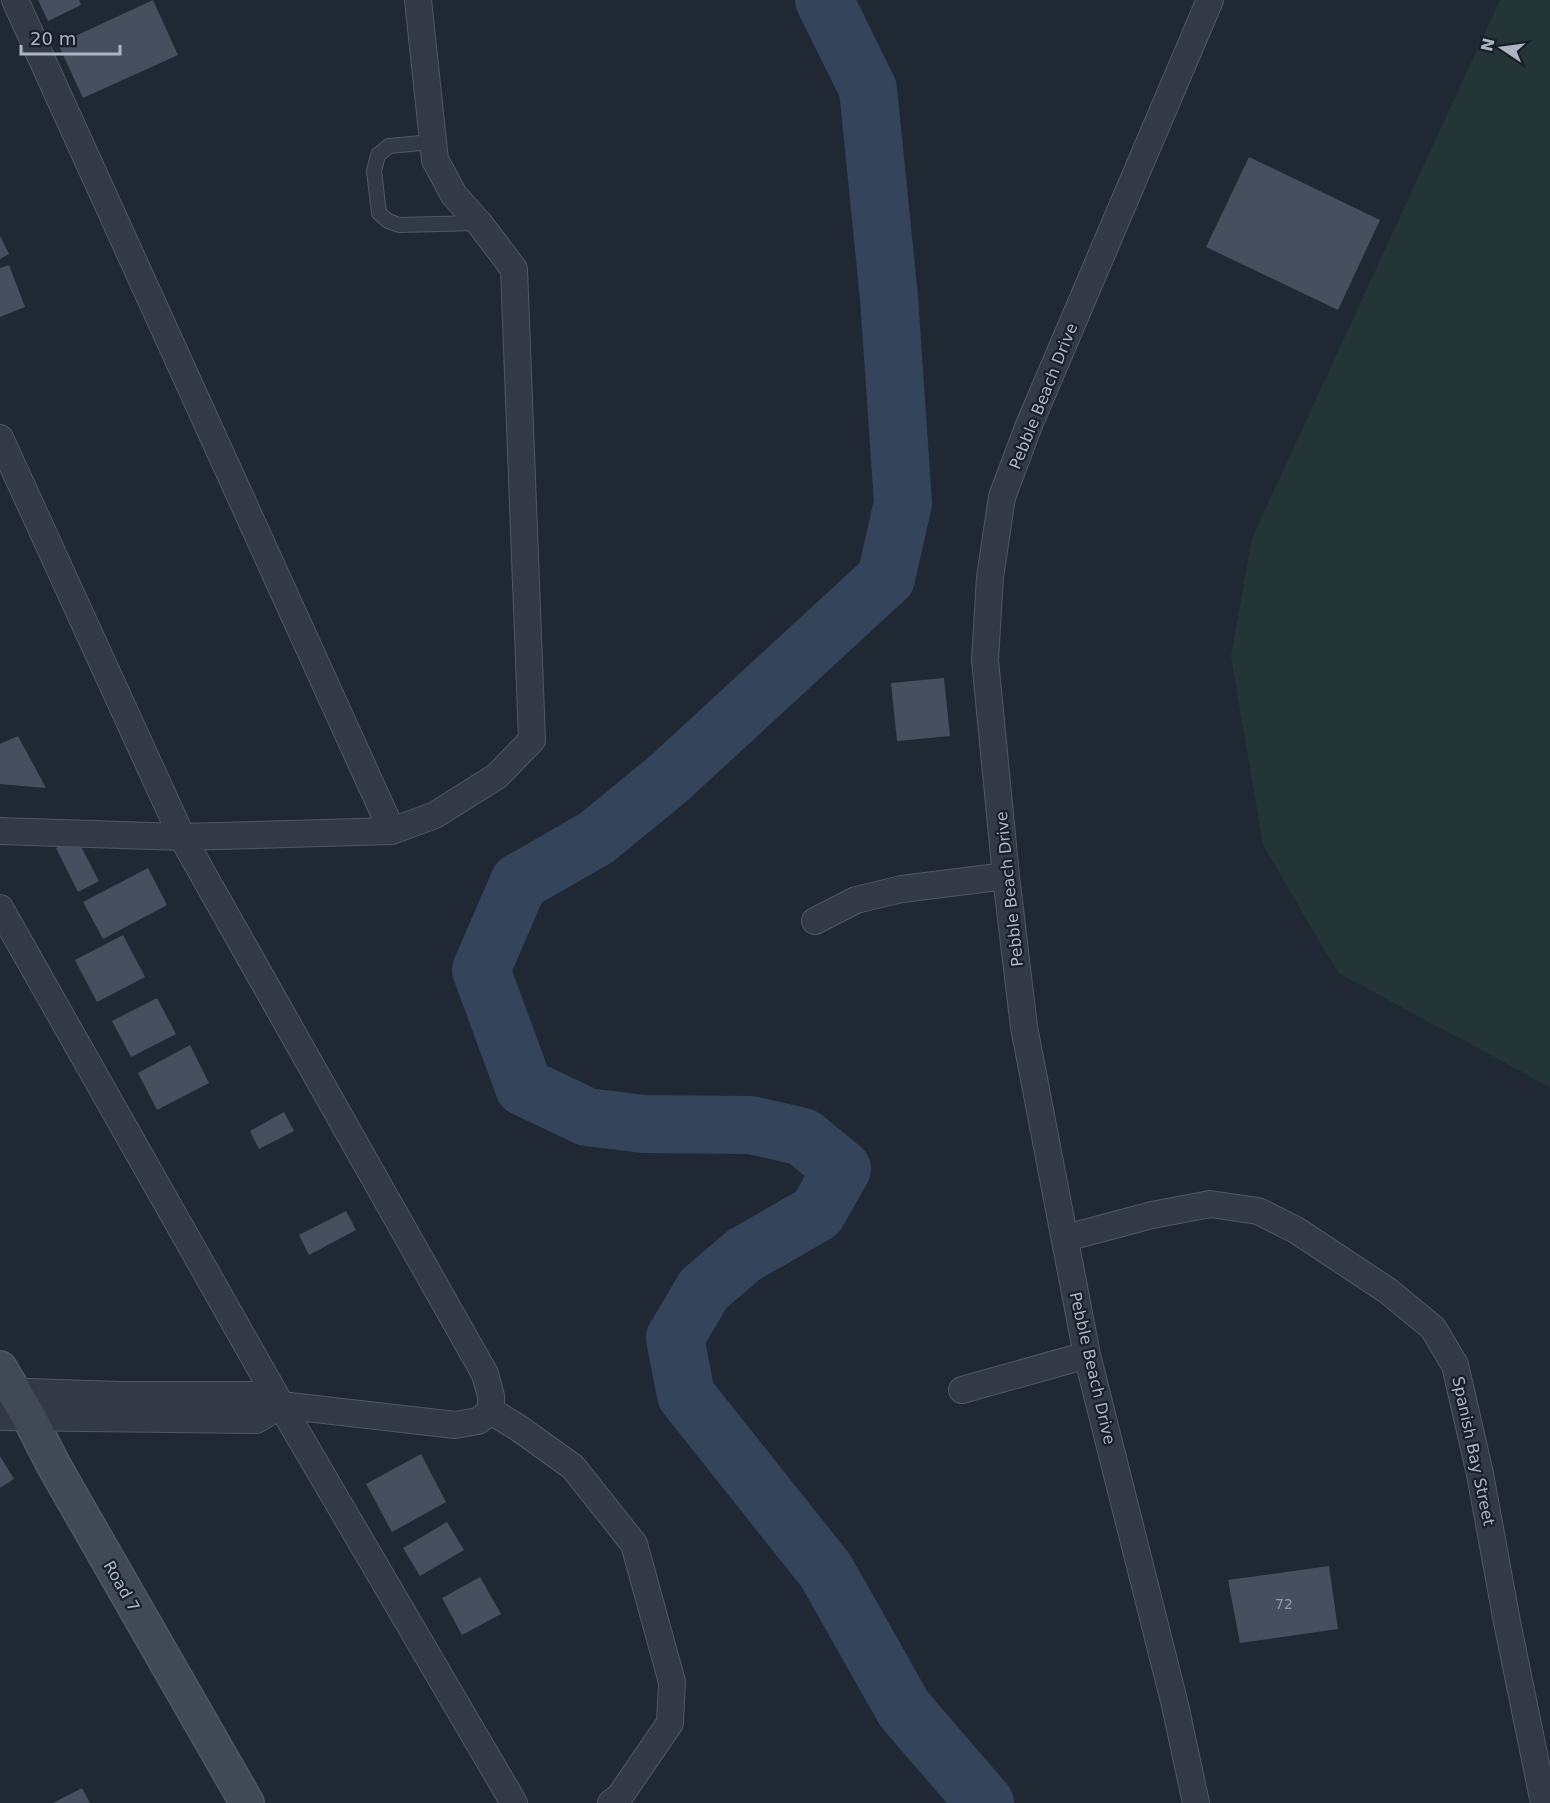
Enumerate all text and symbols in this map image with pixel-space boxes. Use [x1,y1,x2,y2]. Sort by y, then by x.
scale bar [21,18,120,56]
north arrow [1472,18,1532,78]
text: 20 m [30,28,76,49]
text: N [1477,36,1499,53]
street label: Pebble Beach Drive [1005,320,1081,472]
street label: Pebble Beach Drive [992,810,1027,967]
street label: Pebble Beach Drive [1066,1290,1119,1446]
street label: Spanish Bay Street [1448,1375,1499,1528]
street label: Road 7 [99,1558,144,1615]
house number: 72 [1275,1596,1293,1612]

